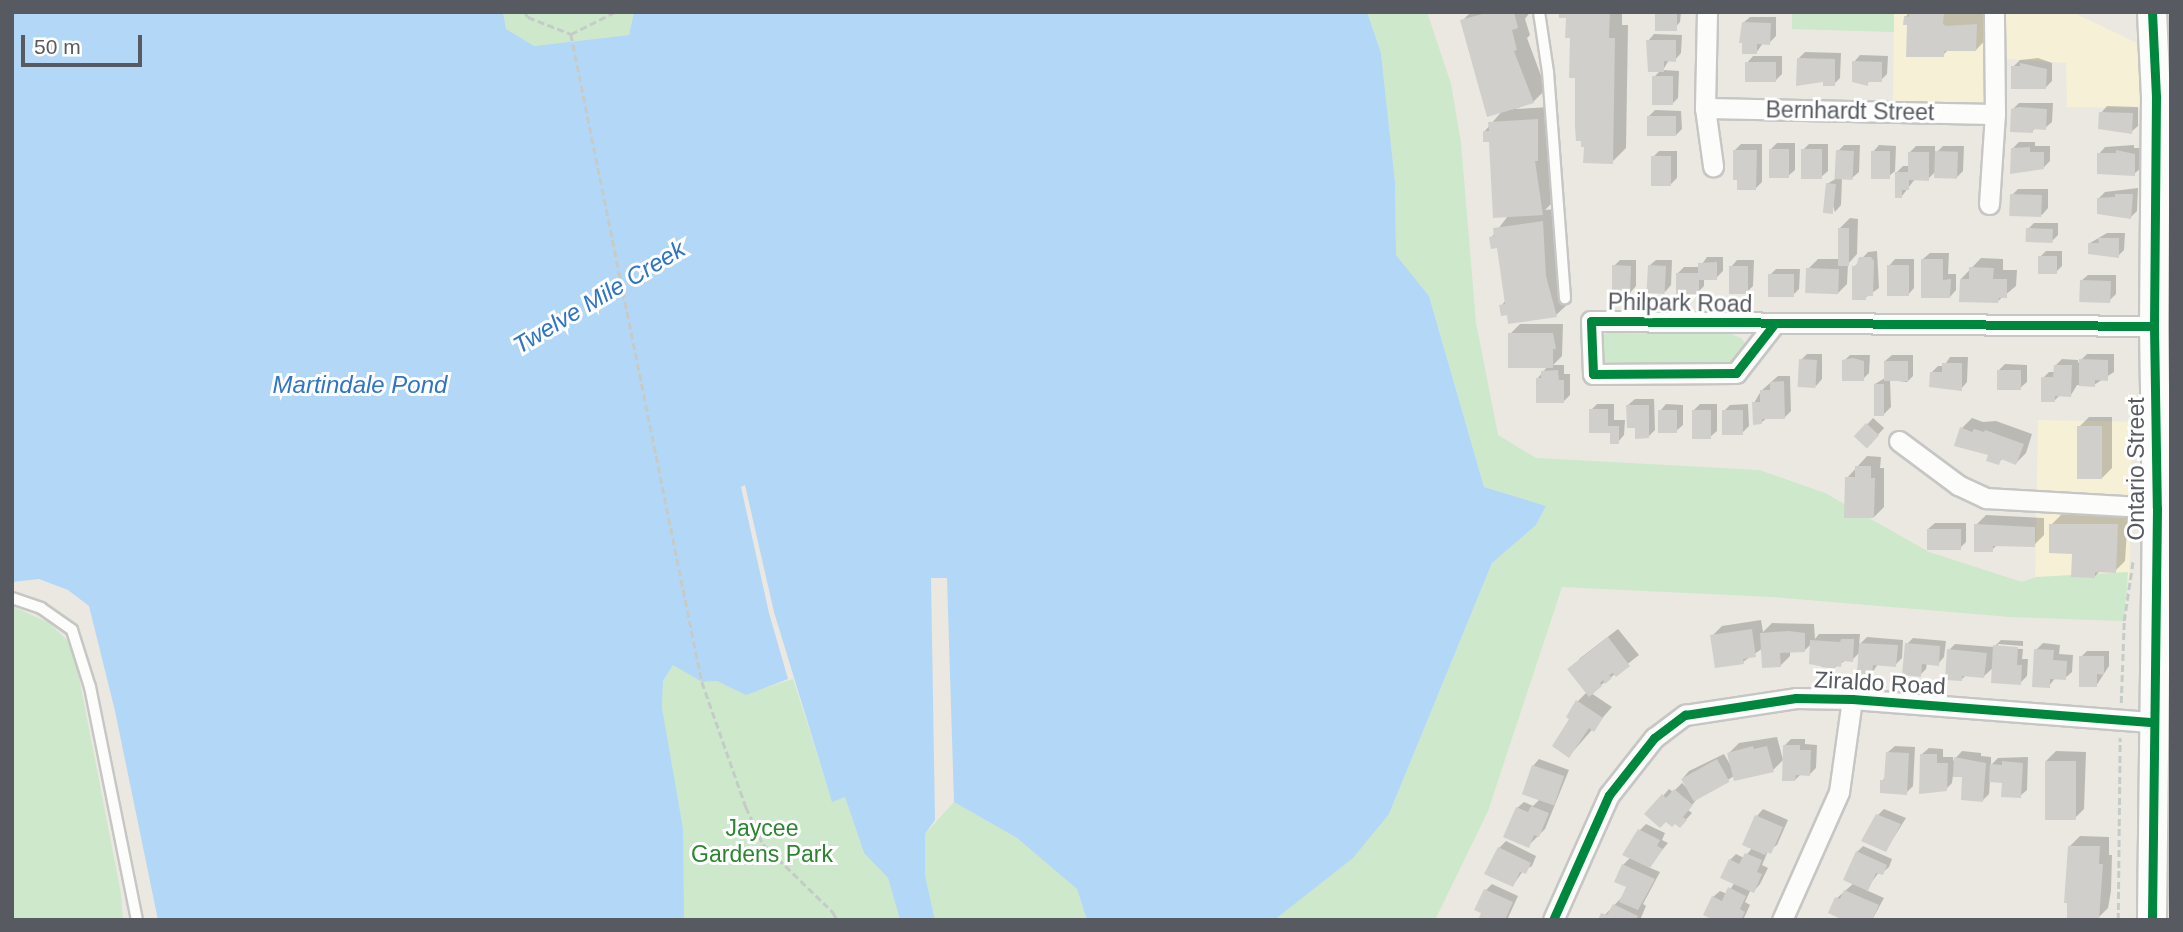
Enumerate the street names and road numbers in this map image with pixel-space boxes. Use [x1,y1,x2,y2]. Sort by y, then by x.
street label: Bernhardt Street [1765,96,1935,126]
street label: Philpark Road [1608,288,1752,318]
street label: Ontario Street [2122,397,2150,541]
street label: Ziraldo Road [1814,666,1946,700]

